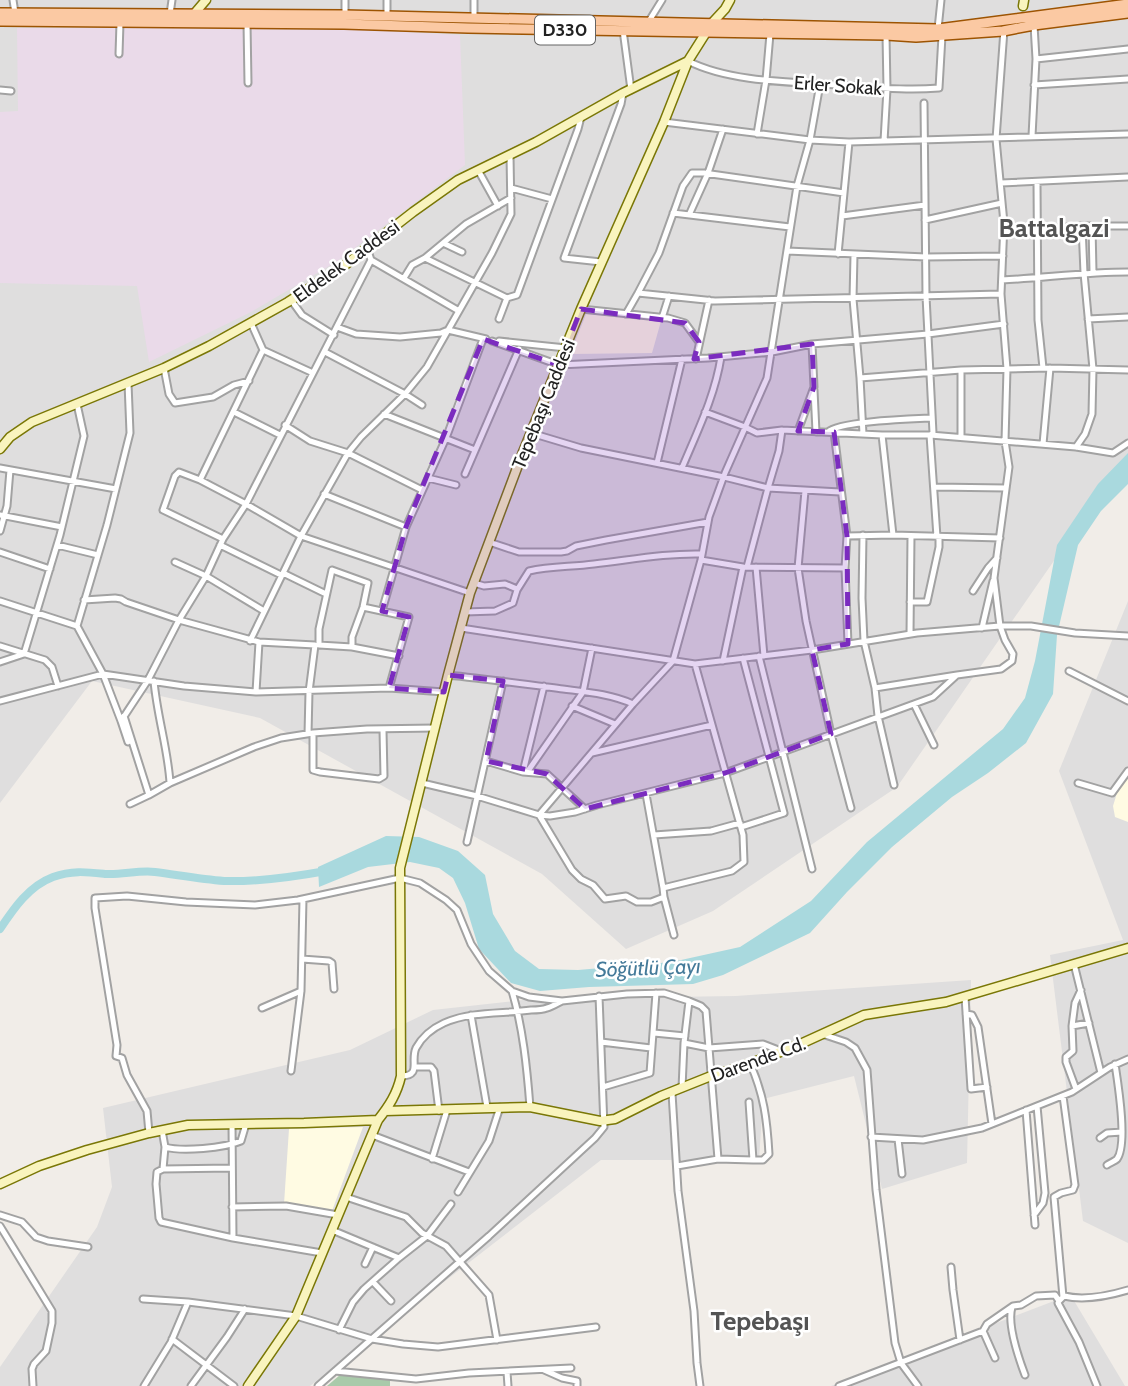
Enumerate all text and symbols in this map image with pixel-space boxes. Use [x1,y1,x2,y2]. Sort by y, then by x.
road number: D330 [535,15,595,44]
street label: Erler Sokak [793,71,883,100]
district label: Battalgazi [998,212,1110,244]
street label: Eldelek Caddesi [289,215,404,308]
street label: Tepebaşı Caddesi [507,336,580,472]
water label: Söğütlü Çayı [595,953,701,982]
street label: Darende Cd. [708,1032,809,1087]
district label: Tepebaşı [710,1305,810,1337]

